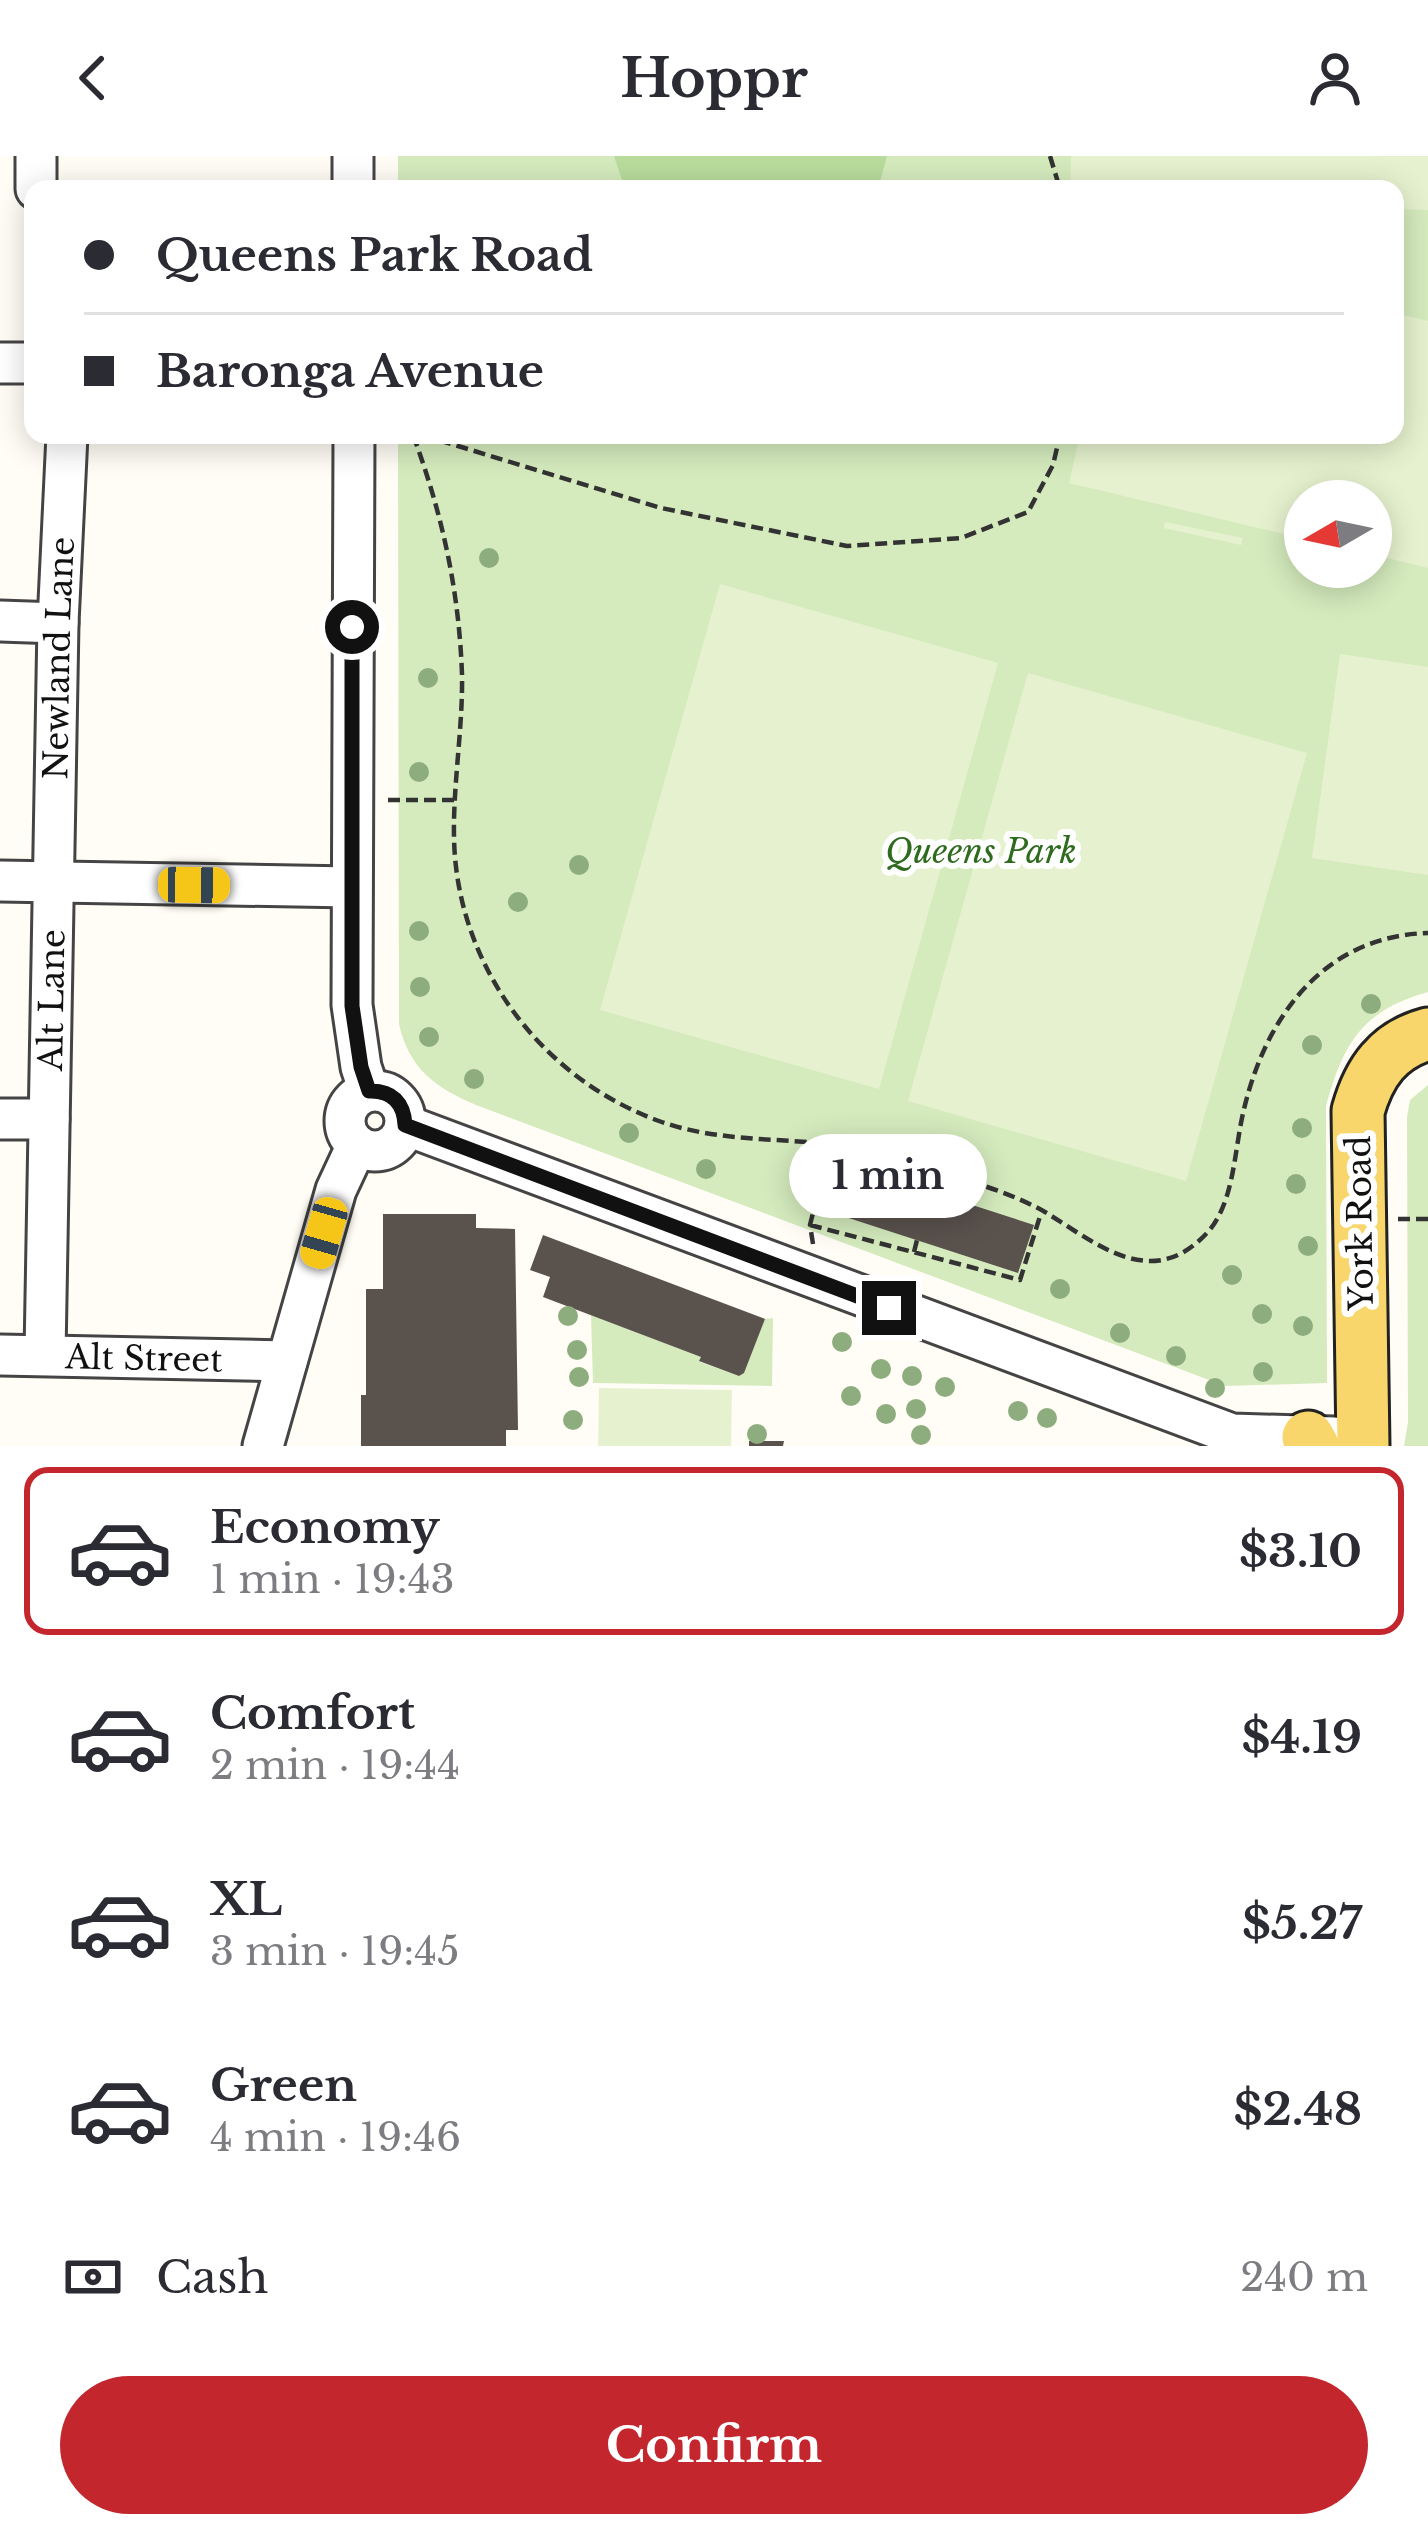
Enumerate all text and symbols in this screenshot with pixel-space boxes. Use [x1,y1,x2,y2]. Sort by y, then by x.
icon: back [60,45,126,111]
text: Hoppr [620,45,808,112]
icon: person [1302,45,1368,111]
text: Queens Park Road [156,227,593,283]
text: Baronga Avenue [156,343,544,399]
north arrow [1284,480,1392,588]
map controls [1284,480,1392,588]
street label: Newland Lane [35,536,83,780]
route start [325,600,379,654]
park label: Queens Park [885,831,1077,872]
car [158,866,230,904]
street label: Alt Lane [30,929,73,1072]
callout: 1 min [790,1134,988,1218]
street label: York Road [1338,1135,1382,1312]
text: 1 min [832,1151,944,1200]
car [297,1193,351,1273]
route end [862,1281,916,1335]
street label: Alt Street [64,1336,224,1380]
icon: car [66,1497,174,1605]
text: Economy [210,1499,440,1555]
text: $3.10 [1239,1523,1362,1579]
text: 1 min · 19:43 [210,1555,455,1604]
icon: car [66,1683,174,1791]
text: Comfort [210,1685,415,1741]
text: $4.19 [1241,1709,1362,1765]
text: 2 min · 19:44 [210,1741,460,1790]
icon: car [66,1869,174,1977]
text: XL [210,1871,282,1927]
text: $5.27 [1242,1895,1362,1951]
text: 3 min · 19:45 [210,1927,459,1976]
icon: car [66,2055,174,2163]
text: Green [210,2057,357,2113]
text: $2.48 [1234,2081,1362,2137]
text: 4 min · 19:46 [210,2113,461,2162]
icon: cash [60,2244,126,2310]
text: Cash [156,2249,268,2305]
text: 240 m [1240,2253,1368,2302]
button: Confirm [60,2376,1368,2514]

